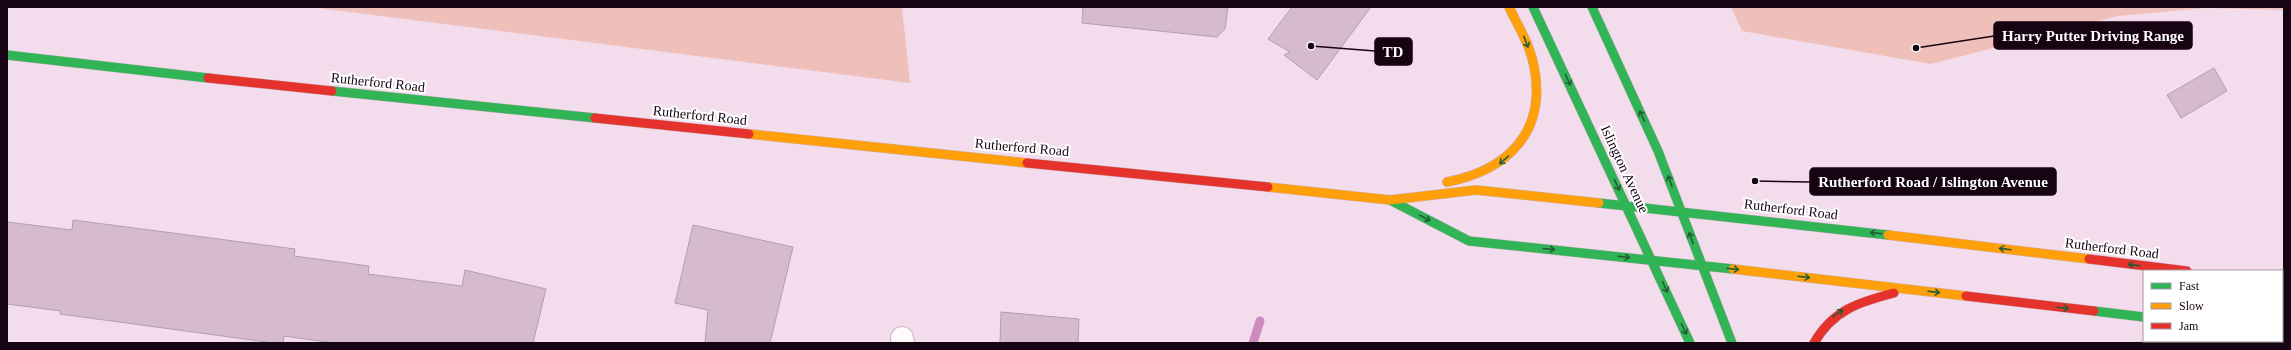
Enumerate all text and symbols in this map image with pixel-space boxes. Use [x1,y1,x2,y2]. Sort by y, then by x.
callout: Harry Putter Driving Range [1994,22,2192,49]
text: Harry Putter Driving Range [2002,28,2184,44]
one-way arrow [1522,36,1530,48]
callout: TD [1375,38,1412,65]
text: TD [1383,44,1404,60]
street label: Rutherford Road [330,70,426,95]
one-way arrow [1565,74,1572,86]
street label: Rutherford Road [652,103,748,128]
one-way arrow [1638,110,1645,122]
street label: Islington Avenue [1598,123,1651,215]
street label: Rutherford Road [974,136,1070,159]
one-way arrow [1499,155,1509,164]
callout: Rutherford Road / Islington Avenue [1810,168,2056,195]
text: Rutherford Road / Islington Avenue [1818,174,2048,190]
one-way arrow [1665,175,1673,187]
one-way arrow [1614,178,1621,190]
street label: Rutherford Road [1743,196,1839,223]
one-way arrow [1419,215,1431,222]
one-way arrow [1870,229,1883,237]
one-way arrow [1686,233,1694,245]
street label: Rutherford Road [2064,235,2160,262]
one-way arrow [1542,245,1555,252]
one-way arrow [1999,245,2012,253]
one-way arrow [1617,253,1630,260]
one-way arrow [2128,261,2141,268]
one-way arrow [1726,266,1739,273]
legend [2143,270,2283,342]
one-way arrow [1797,274,1810,281]
text: Fast [2179,279,2200,293]
one-way arrow [1662,281,1669,293]
one-way arrow [1927,288,1940,296]
text: Slow [2179,299,2204,313]
one-way arrow [2056,304,2069,311]
one-way arrow [1833,309,1844,317]
text: Jam [2179,319,2199,333]
one-way arrow [1681,322,1688,334]

